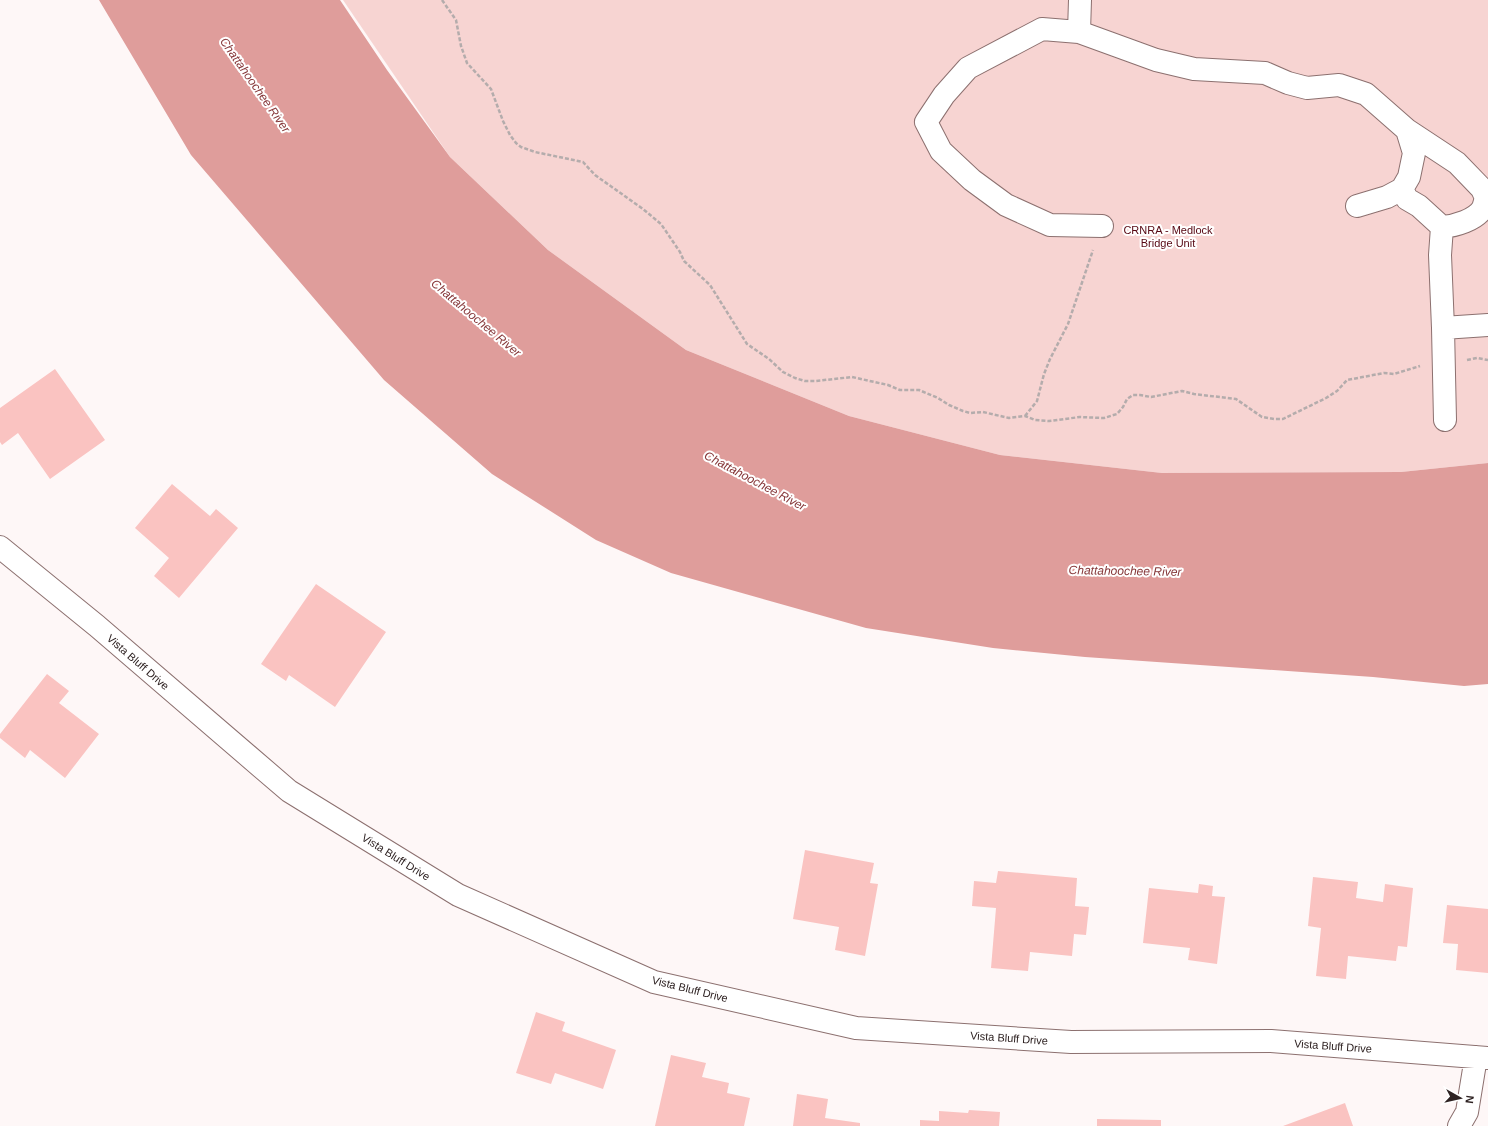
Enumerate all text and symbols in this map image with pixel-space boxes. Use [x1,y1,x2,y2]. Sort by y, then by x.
water label: Chattahoochee River [217,35,294,136]
park label: CRNRA - Medlock Bridge Unit [1123,224,1213,249]
water label: Chattahoochee River [428,276,524,360]
water label: Chattahoochee River [702,448,809,514]
water label: Chattahoochee River [1069,563,1182,579]
street label: Vista Bluff Drive [105,632,171,692]
street label: Vista Bluff Drive [360,831,432,883]
street label: Vista Bluff Drive [651,974,729,1004]
street label: Vista Bluff Drive [970,1029,1048,1047]
street label: Vista Bluff Drive [1294,1037,1372,1055]
north arrow [1440,1078,1480,1118]
text: N [1463,1095,1476,1104]

